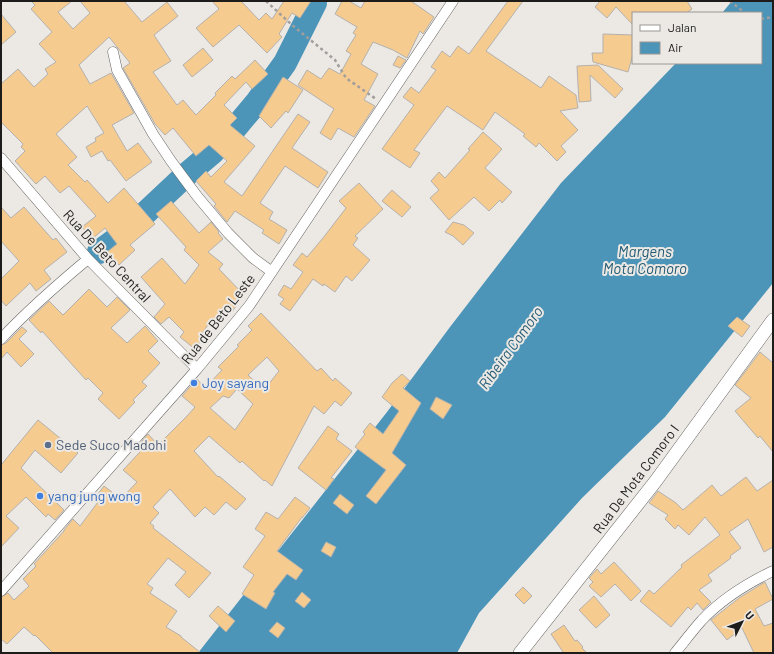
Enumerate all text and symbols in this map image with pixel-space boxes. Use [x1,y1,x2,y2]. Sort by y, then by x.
legend [632,12,762,64]
text: Jalan [668,20,696,34]
text: Air [668,40,683,54]
street label: Rua De Beto Central [60,206,155,305]
water label: Margens Mota Comoro [603,242,687,277]
street label: Rua de Beto Leste [177,270,258,367]
water label: Ribeira Comoro [474,303,546,392]
place label: Joy sayang [202,374,269,391]
marker: Joy sayang [189,378,199,388]
street label: Rua De Mota Comoro I [589,421,682,536]
place label: Sede Suco Madohi [56,436,166,453]
marker: Sede Suco Madohi [43,440,53,450]
place label: yang jung wong [48,487,141,504]
marker: yang jung wong [35,491,45,501]
north arrow [722,602,762,642]
text: U [743,608,757,622]

